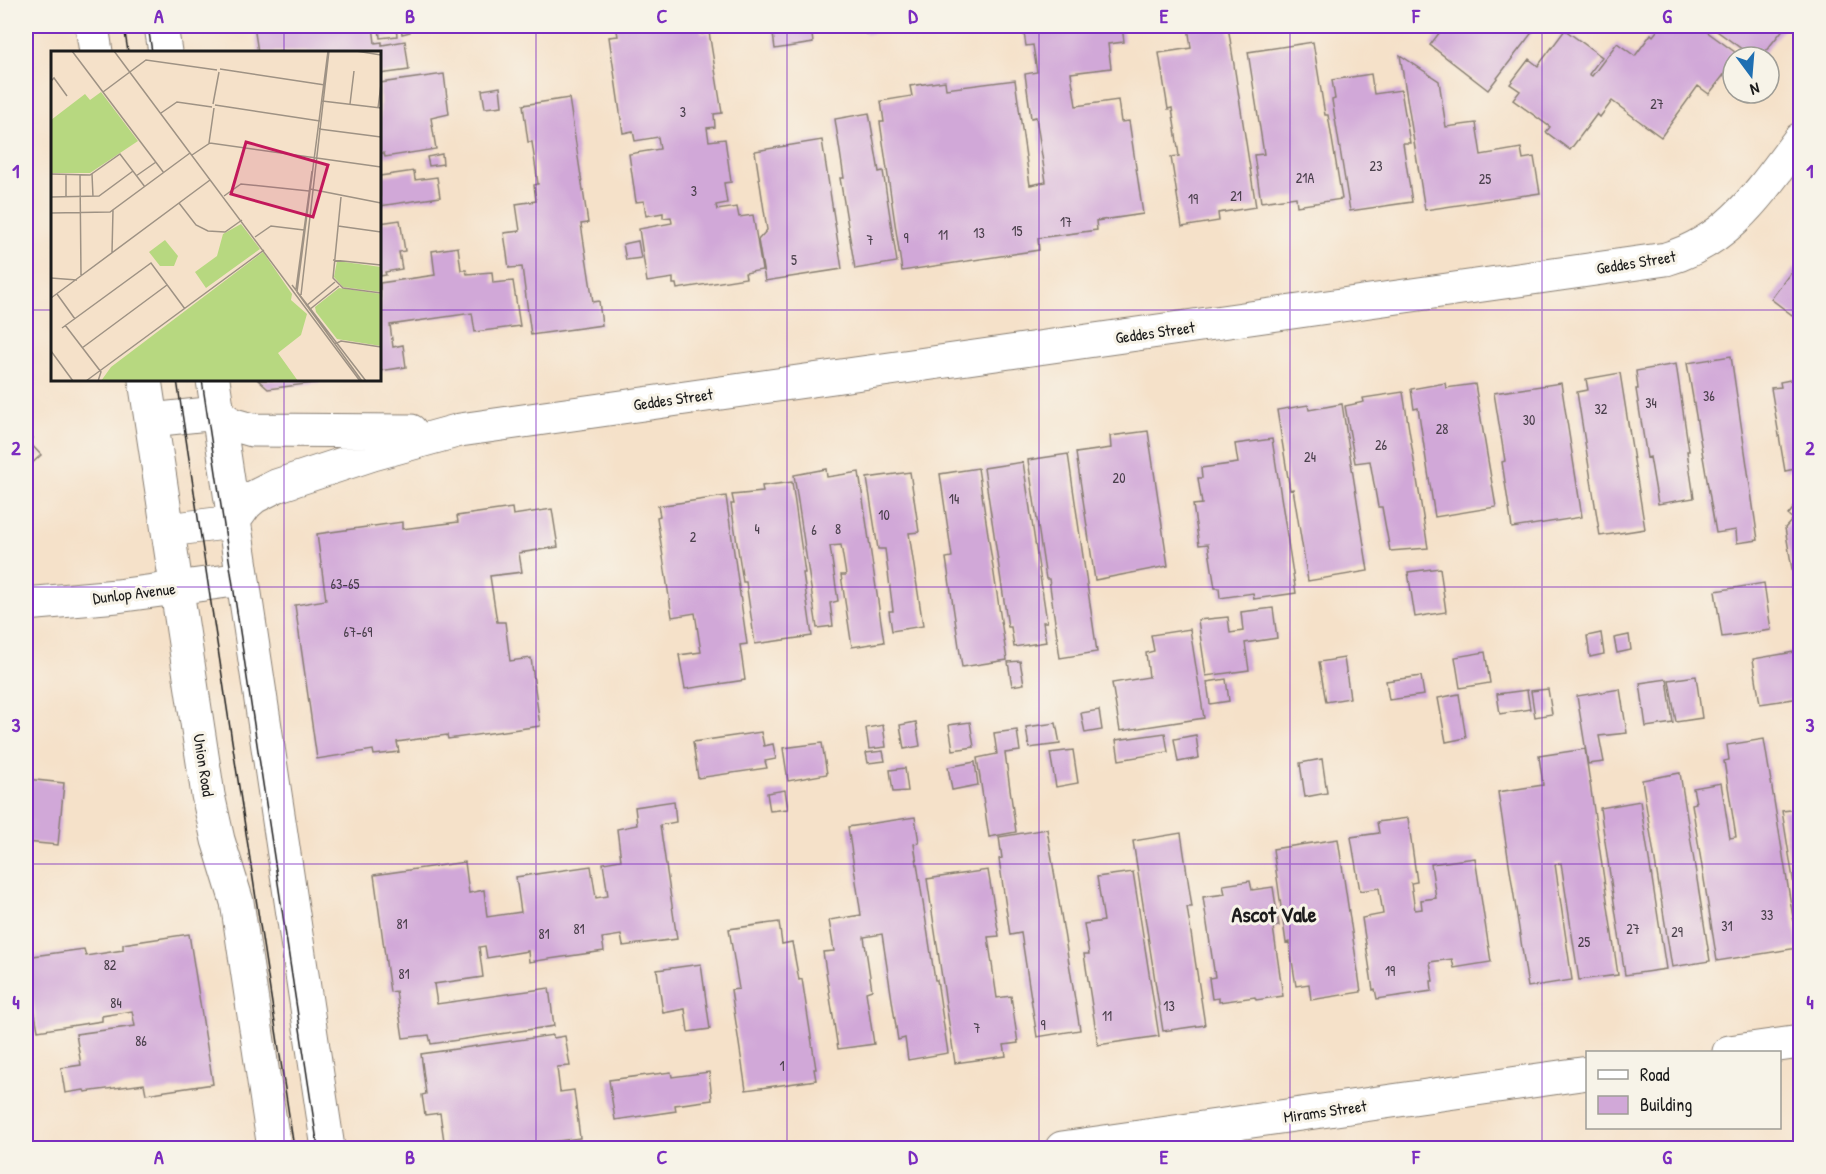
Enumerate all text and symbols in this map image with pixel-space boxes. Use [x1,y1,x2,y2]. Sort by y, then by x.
text: A [154,2,164,29]
text: B [405,2,415,29]
text: C [657,2,668,29]
text: D [908,2,918,29]
text: E [1160,2,1169,29]
text: F [1411,2,1421,29]
text: G [1662,2,1672,29]
north arrow [1721,45,1781,105]
inset map [51,51,381,381]
text: N [1748,78,1762,101]
house number: 27 [1650,94,1664,113]
house number: 3 [680,102,686,121]
house number: 23 [1370,156,1382,175]
text: 1 [12,157,20,184]
text: 1 [1806,157,1814,184]
house number: 21A [1296,168,1314,187]
house number: 25 [1479,169,1491,188]
house number: 3 [691,181,697,200]
house number: 21 [1230,186,1242,205]
house number: 19 [1188,189,1198,208]
house number: 17 [1060,212,1072,231]
house number: 15 [1011,221,1023,240]
house number: 13 [973,223,985,242]
house number: 11 [938,225,948,244]
house number: 9 [903,228,909,247]
house number: 7 [867,230,874,249]
street label: Geddes Street [1595,245,1678,279]
house number: 5 [791,250,797,269]
street label: Geddes Street [1114,315,1197,348]
street label: Geddes Street [632,382,715,415]
house number: 36 [1703,386,1715,405]
house number: 34 [1645,393,1657,412]
house number: 32 [1595,399,1608,418]
house number: 30 [1523,410,1535,429]
house number: 28 [1436,419,1448,438]
text: 2 [11,434,21,461]
text: 2 [1805,434,1815,461]
house number: 26 [1375,435,1387,454]
house number: 24 [1304,447,1316,466]
house number: 20 [1113,468,1125,487]
house number: 14 [949,489,959,508]
house number: 10 [878,505,890,524]
house number: 4 [754,519,760,538]
house number: 8 [835,519,841,538]
house number: 6 [811,520,817,539]
house number: 2 [690,527,697,546]
house number: 63-65 [330,574,360,593]
street label: Dunlop Avenue [91,577,177,609]
house number: 67-69 [344,622,372,641]
text: 3 [12,711,21,738]
text: 3 [1806,711,1815,738]
street label: Union Road [188,732,220,798]
district label: Ascot Vale [1232,899,1317,929]
house number: 33 [1761,905,1773,924]
house number: 81 [396,914,408,933]
house number: 31 [1721,916,1733,935]
house number: 81 [573,919,585,938]
house number: 27 [1626,919,1640,938]
house number: 29 [1671,922,1683,941]
house number: 81 [538,924,550,943]
house number: 25 [1578,932,1590,951]
house number: 82 [104,955,117,974]
house number: 19 [1385,961,1395,980]
house number: 81 [398,964,410,983]
text: 4 [12,988,20,1015]
text: 4 [1806,988,1814,1015]
house number: 84 [110,993,122,1012]
house number: 13 [1163,996,1175,1015]
house number: 11 [1102,1006,1112,1025]
house number: 9 [1040,1015,1046,1034]
house number: 7 [974,1018,981,1037]
house number: 86 [135,1031,147,1050]
legend [1586,1051,1781,1129]
house number: 1 [779,1056,785,1075]
text: Road [1640,1062,1670,1087]
text: Building [1640,1092,1692,1117]
street label: Mirams Street [1282,1094,1368,1128]
text: A [154,1143,164,1170]
text: B [405,1143,415,1170]
text: C [657,1143,668,1170]
text: D [908,1143,918,1170]
text: E [1160,1143,1169,1170]
text: F [1411,1143,1421,1170]
text: G [1662,1143,1672,1170]

